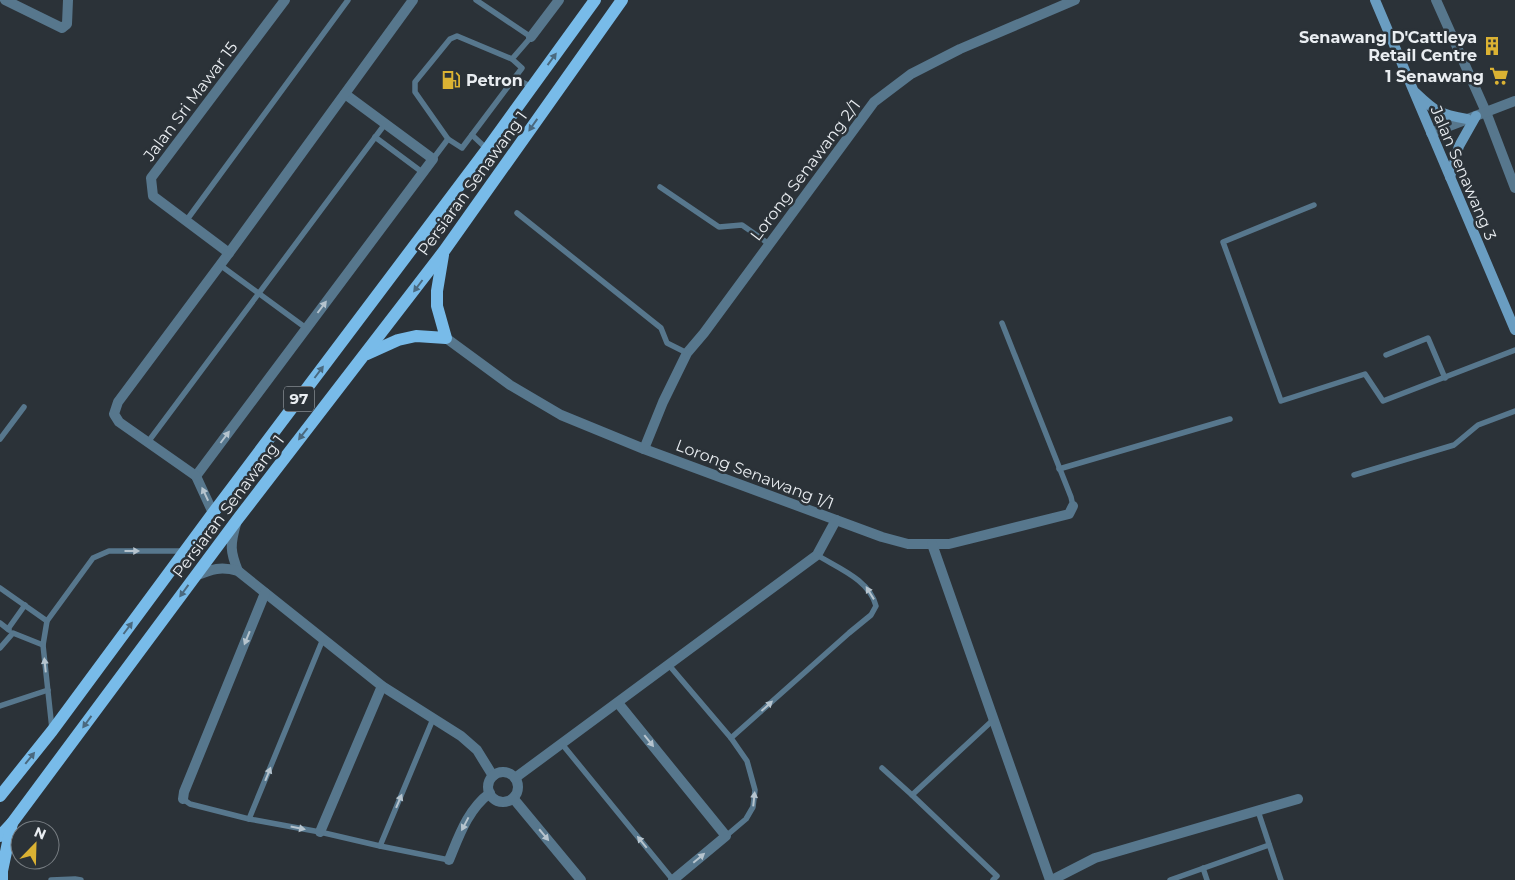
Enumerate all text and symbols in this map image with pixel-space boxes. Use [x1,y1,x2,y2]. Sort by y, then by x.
place label: Senawang D'Cattleya Retail Centre [1299,28,1477,65]
building icon: Senawang D'Cattleya Retail Centre [1481,35,1503,57]
street label: Jalan Sri Mawar 15 [139,38,241,165]
one-way arrow [547,52,557,66]
supermarket icon: 1 Senawang [1488,65,1510,87]
place label: 1 Senawang [1385,67,1484,86]
fuel station icon: Petron [440,69,462,91]
place label: Petron [466,71,523,90]
street label: Lorong Senawang 2/1 [746,96,864,244]
street label: Jalan Senawang 3 [1426,102,1500,243]
street label: Persiaran Senawang 1 [414,107,531,259]
one-way arrow [528,119,538,132]
one-way arrow [412,279,423,292]
one-way arrow [317,301,328,314]
one-way arrow [314,366,325,379]
road number: 97 [284,386,314,412]
one-way arrow [298,427,309,440]
one-way arrow [220,430,230,444]
street label: Persiaran Senawang 1 [169,431,288,581]
street label: Lorong Senawang 1/1 [673,436,837,513]
one-way arrow [200,487,209,502]
one-way arrow [124,547,140,555]
one-way arrow [178,584,189,597]
one-way arrow [865,587,874,600]
one-way arrow [123,621,133,635]
one-way arrow [243,631,251,646]
one-way arrow [41,657,49,673]
one-way arrow [761,701,773,712]
one-way arrow [82,715,92,729]
one-way arrow [643,734,654,747]
one-way arrow [25,752,36,765]
one-way arrow [264,767,272,781]
one-way arrow [750,790,758,806]
one-way arrow [395,794,403,808]
one-way arrow [461,816,469,831]
north arrow [10,820,60,870]
text: N [31,823,49,844]
one-way arrow [290,824,305,832]
one-way arrow [538,829,549,842]
one-way arrow [636,836,647,849]
one-way arrow [693,853,705,864]

